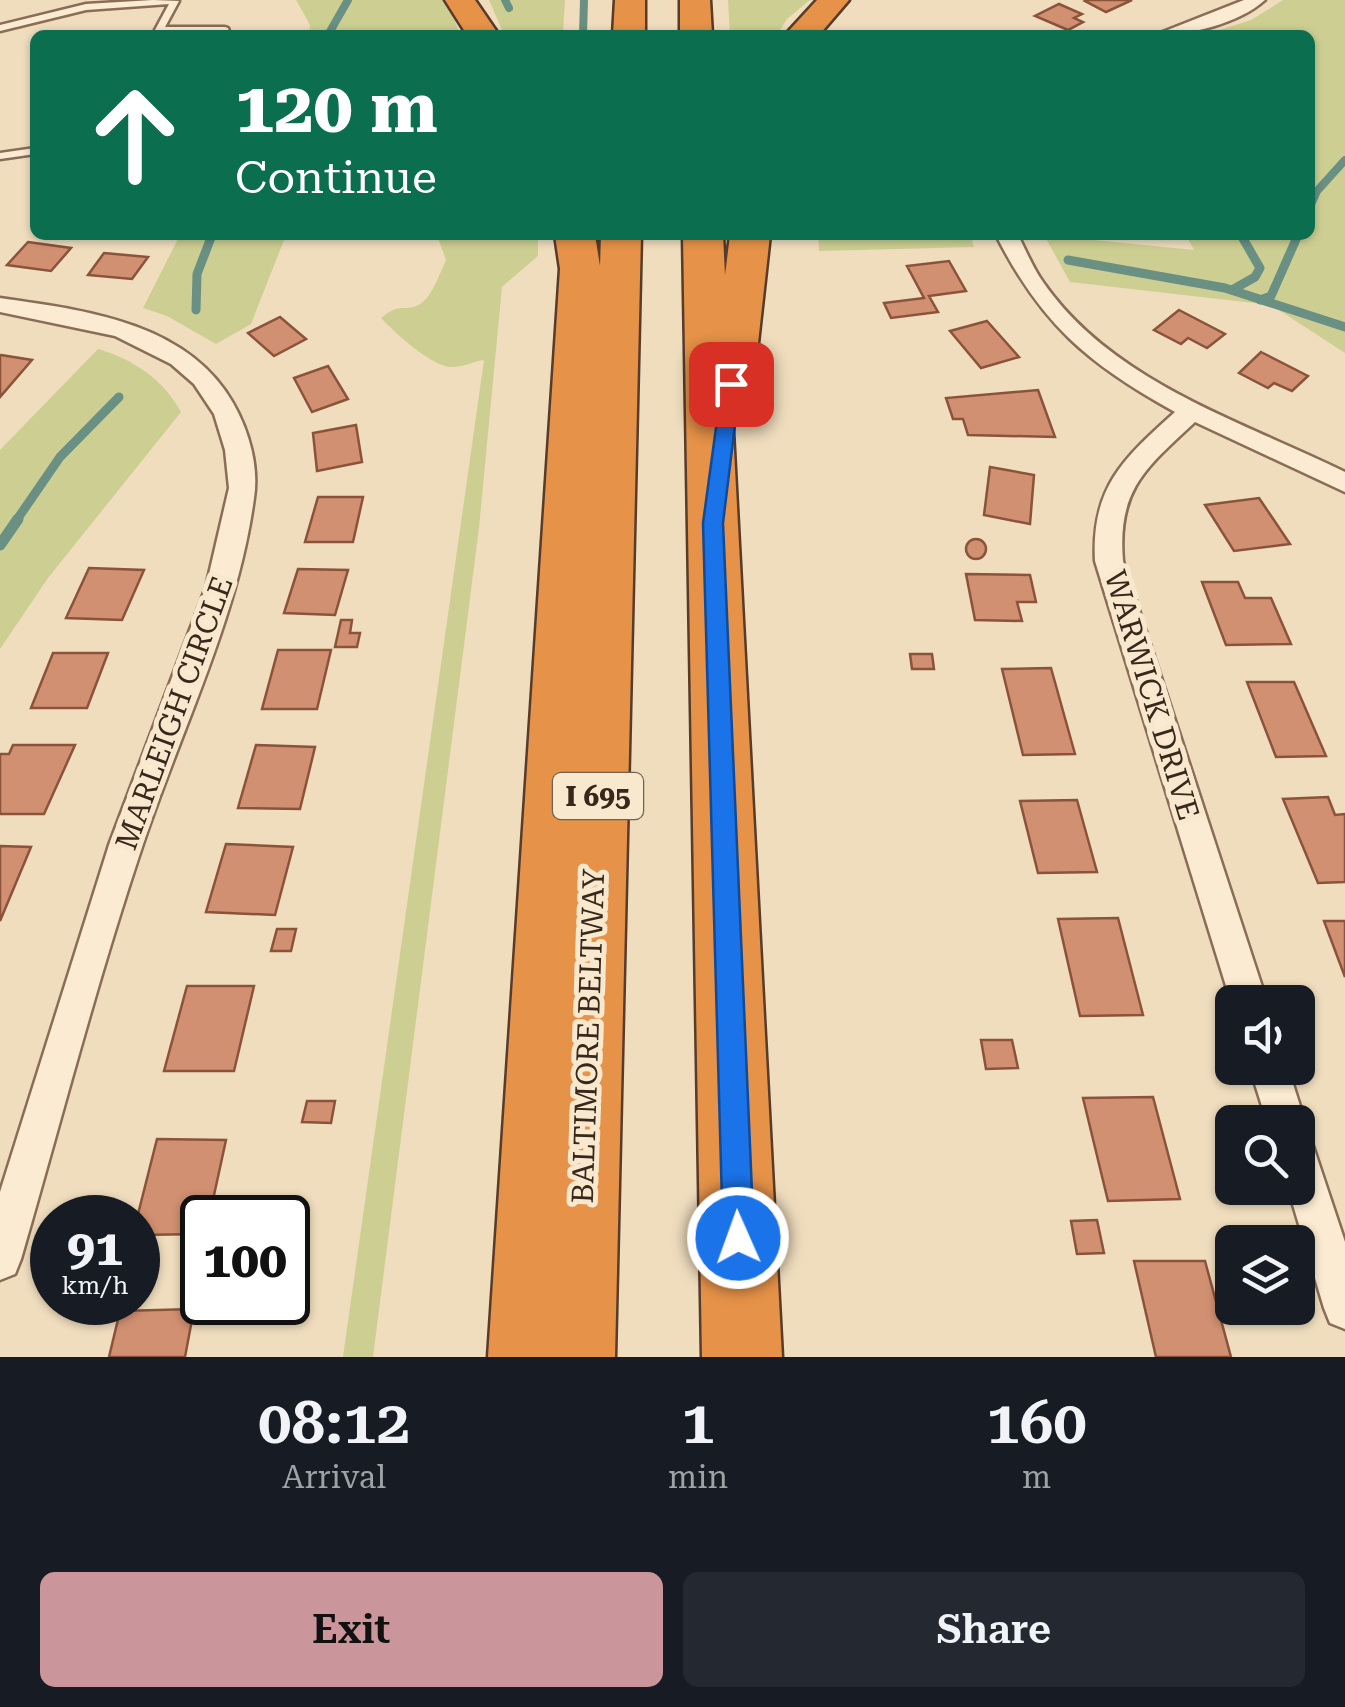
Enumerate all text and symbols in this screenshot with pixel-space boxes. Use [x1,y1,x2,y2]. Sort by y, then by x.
text: 120 m [235,67,438,149]
icon: ahead [70,70,200,200]
text: Continue [235,151,437,204]
pin [689,342,774,427]
icon: arrive [704,357,759,412]
street label: WARWICK DRIVE [1097,566,1207,824]
street label: MARLEIGH CIRCLE [108,572,240,854]
road number: I 695 [553,773,643,819]
street label: BALTIMORE BELTWAY [565,868,611,1204]
map controls [1215,985,1315,1325]
button: sound [1215,985,1315,1085]
button: search [1215,1105,1315,1205]
position arrow [686,1186,790,1290]
speed limit sign: 100 [180,1195,310,1325]
text: 91 [67,1219,123,1277]
button: layers [1215,1225,1315,1325]
text: km/h [62,1271,128,1300]
text: 08:12 [258,1387,410,1458]
text: 1 [681,1387,715,1458]
text: 160 [986,1387,1087,1458]
text: Arrival [282,1458,386,1496]
text: min [668,1458,728,1496]
text: m [1022,1458,1051,1496]
button: Exit [40,1572,663,1687]
button: Share [683,1572,1305,1687]

